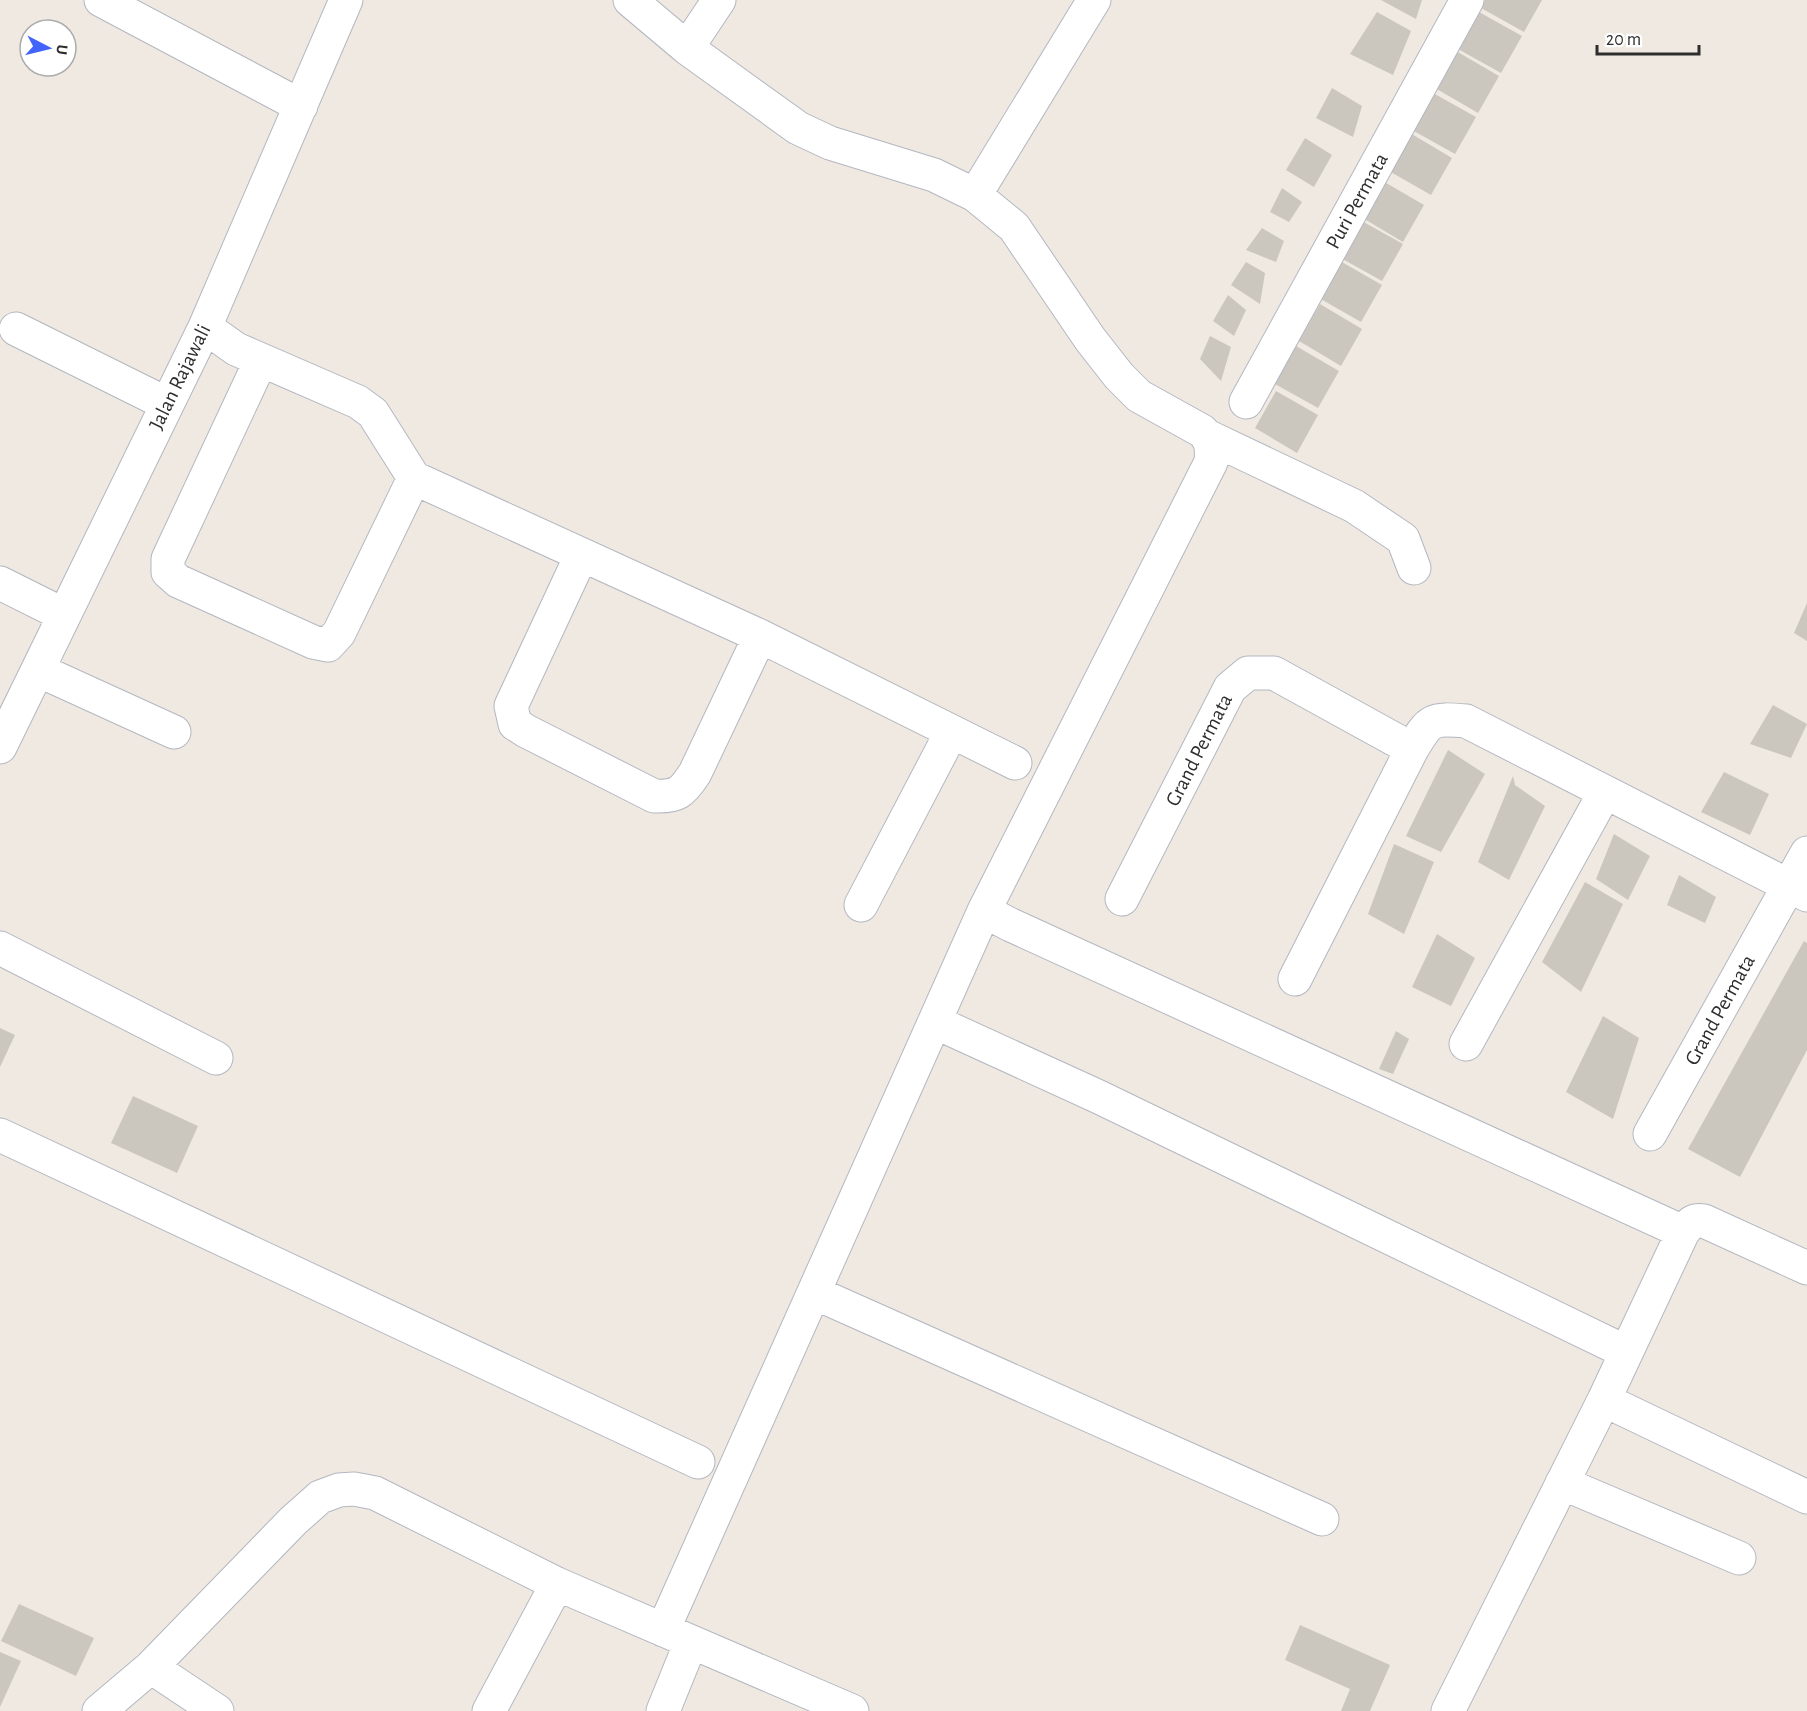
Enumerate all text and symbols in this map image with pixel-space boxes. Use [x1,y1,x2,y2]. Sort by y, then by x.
north arrow [18,18,78,78]
scale bar [1597,18,1699,56]
text: 20 m [1606,31,1641,49]
text: U [53,44,70,56]
street label: Puri Permata [1322,149,1392,252]
street label: Jalan Rajawali [145,321,215,433]
street label: Grand Permata [1162,690,1236,809]
street label: Grand Permata [1681,951,1759,1069]

